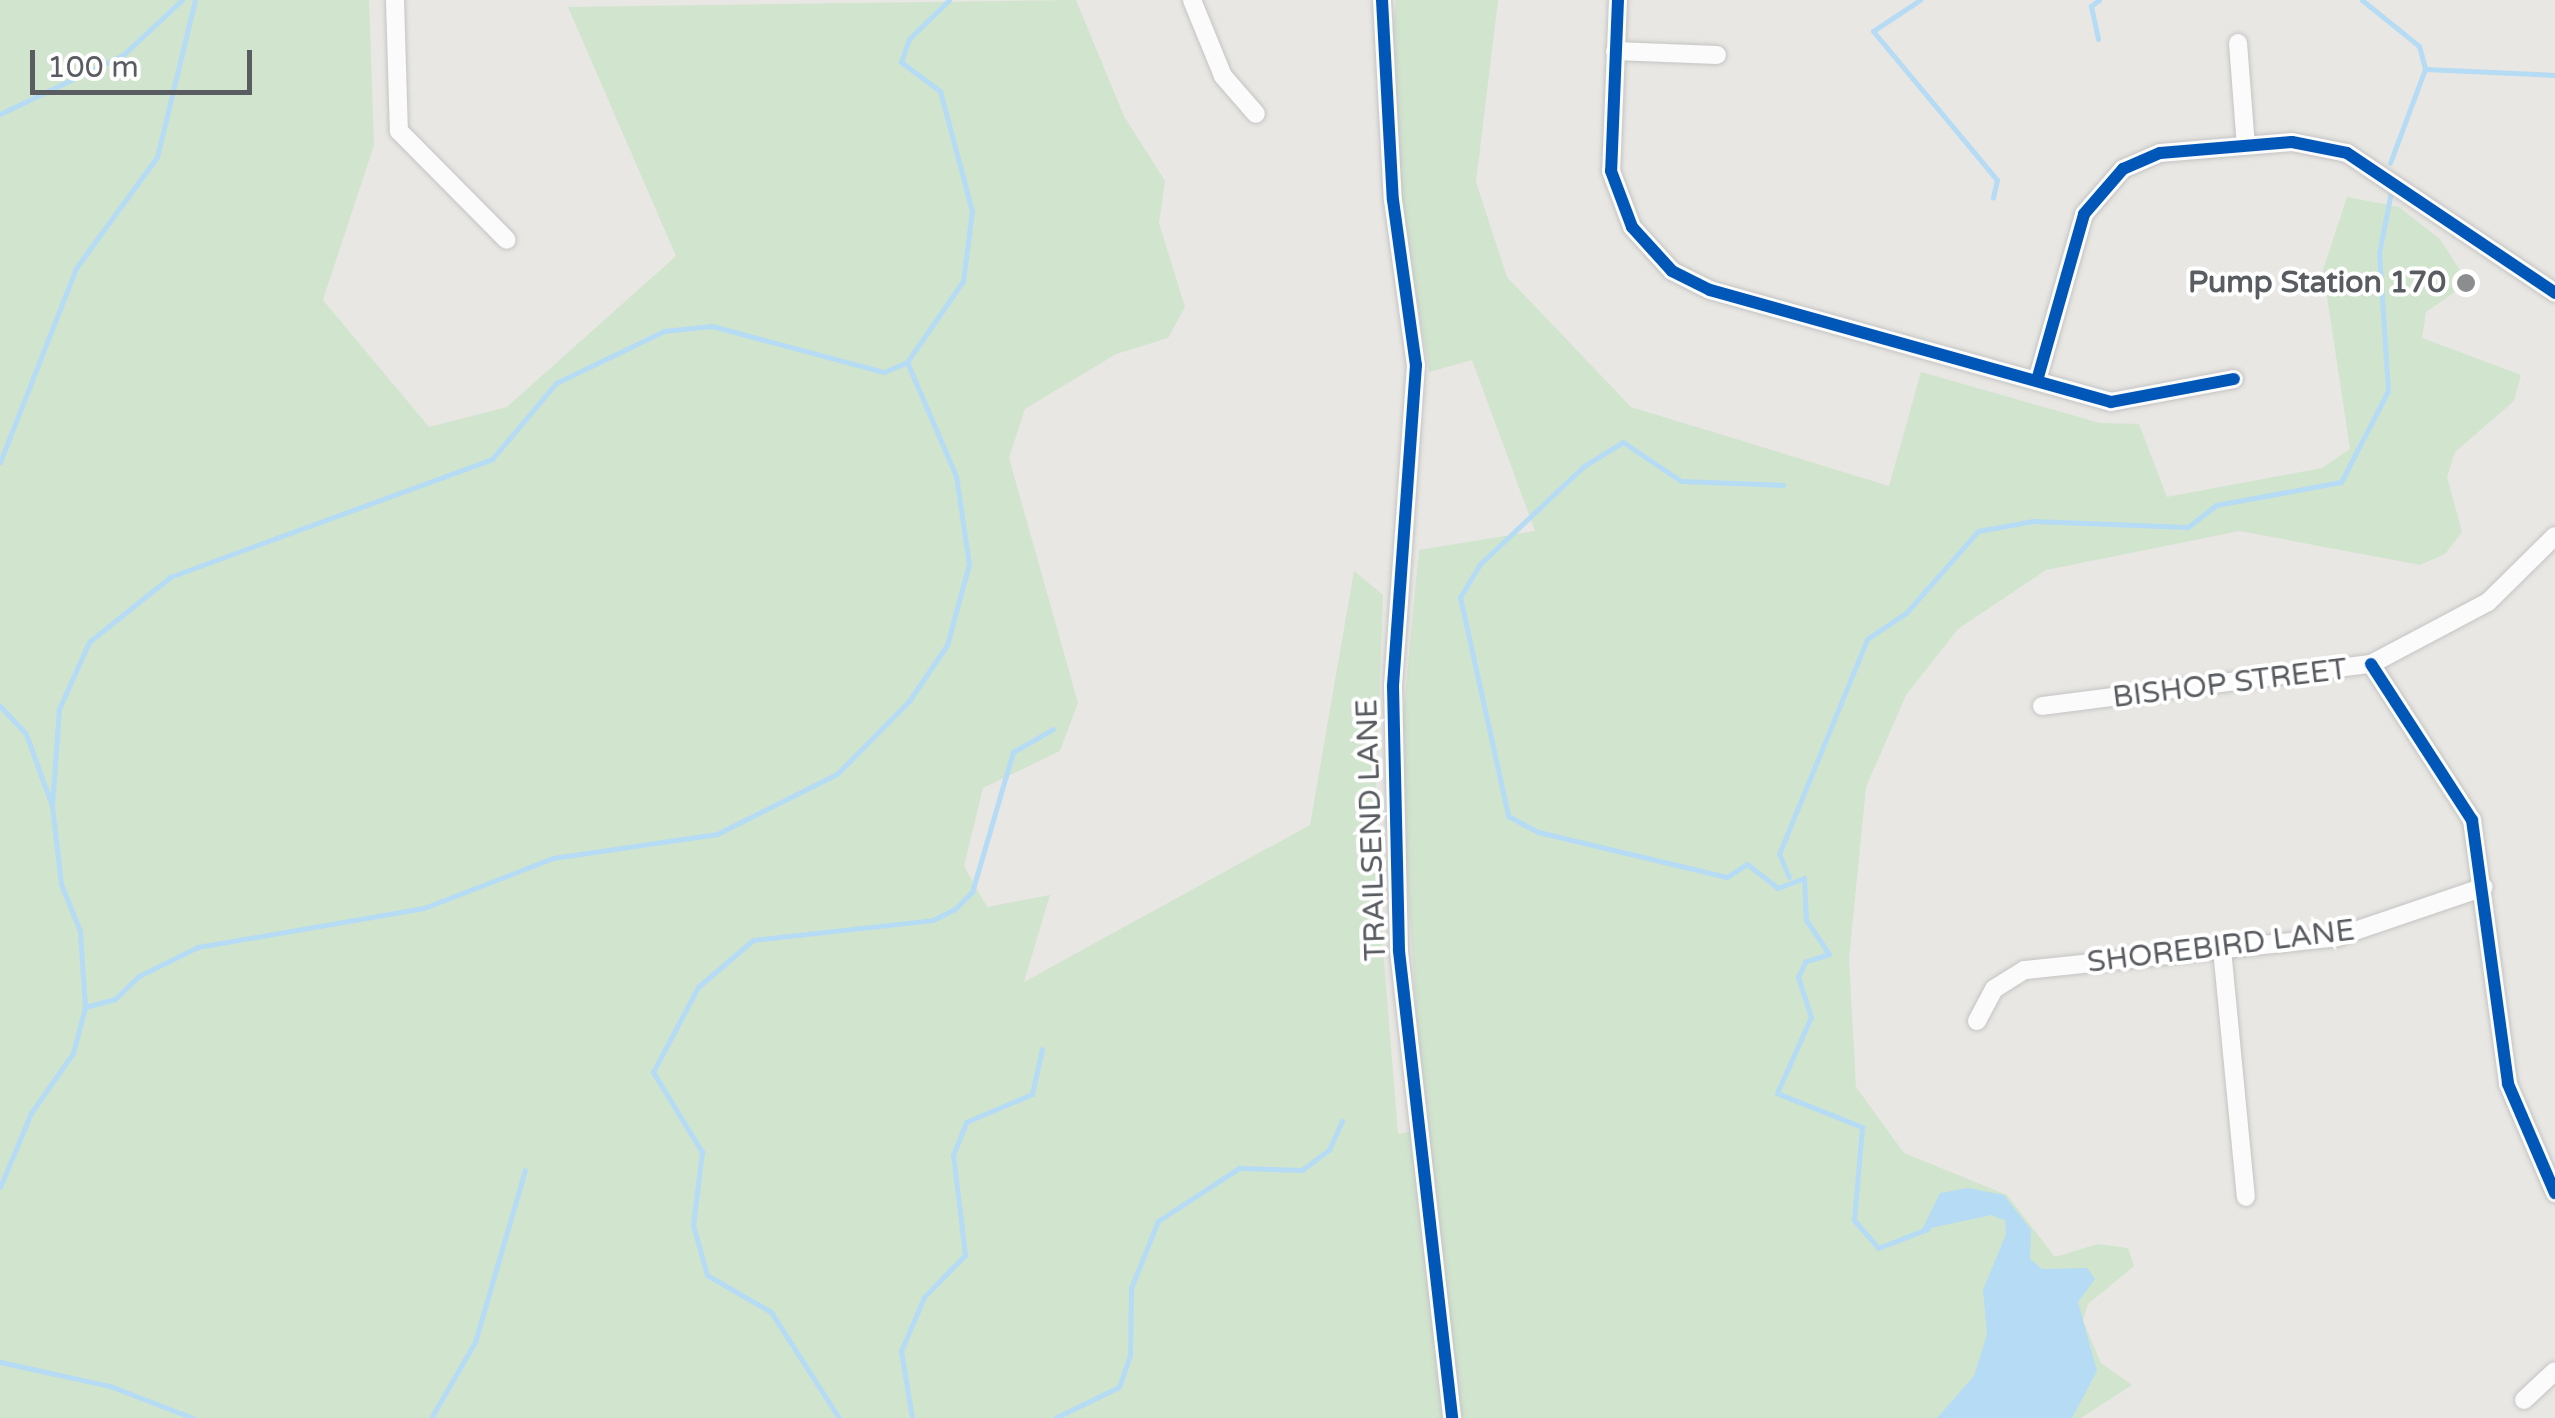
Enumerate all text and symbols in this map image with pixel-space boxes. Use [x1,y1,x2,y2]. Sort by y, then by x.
scale bar [35,30,258,92]
text: 100 m [47,49,139,86]
place label: Pump Station 170 [2188,265,2446,301]
marker: Pump Station 170 [2455,272,2477,294]
street label: BISHOP STREET [2111,652,2349,716]
street label: TRAILSEND LANE [1349,698,1395,962]
street label: SHOREBIRD LANE [2085,913,2357,981]

